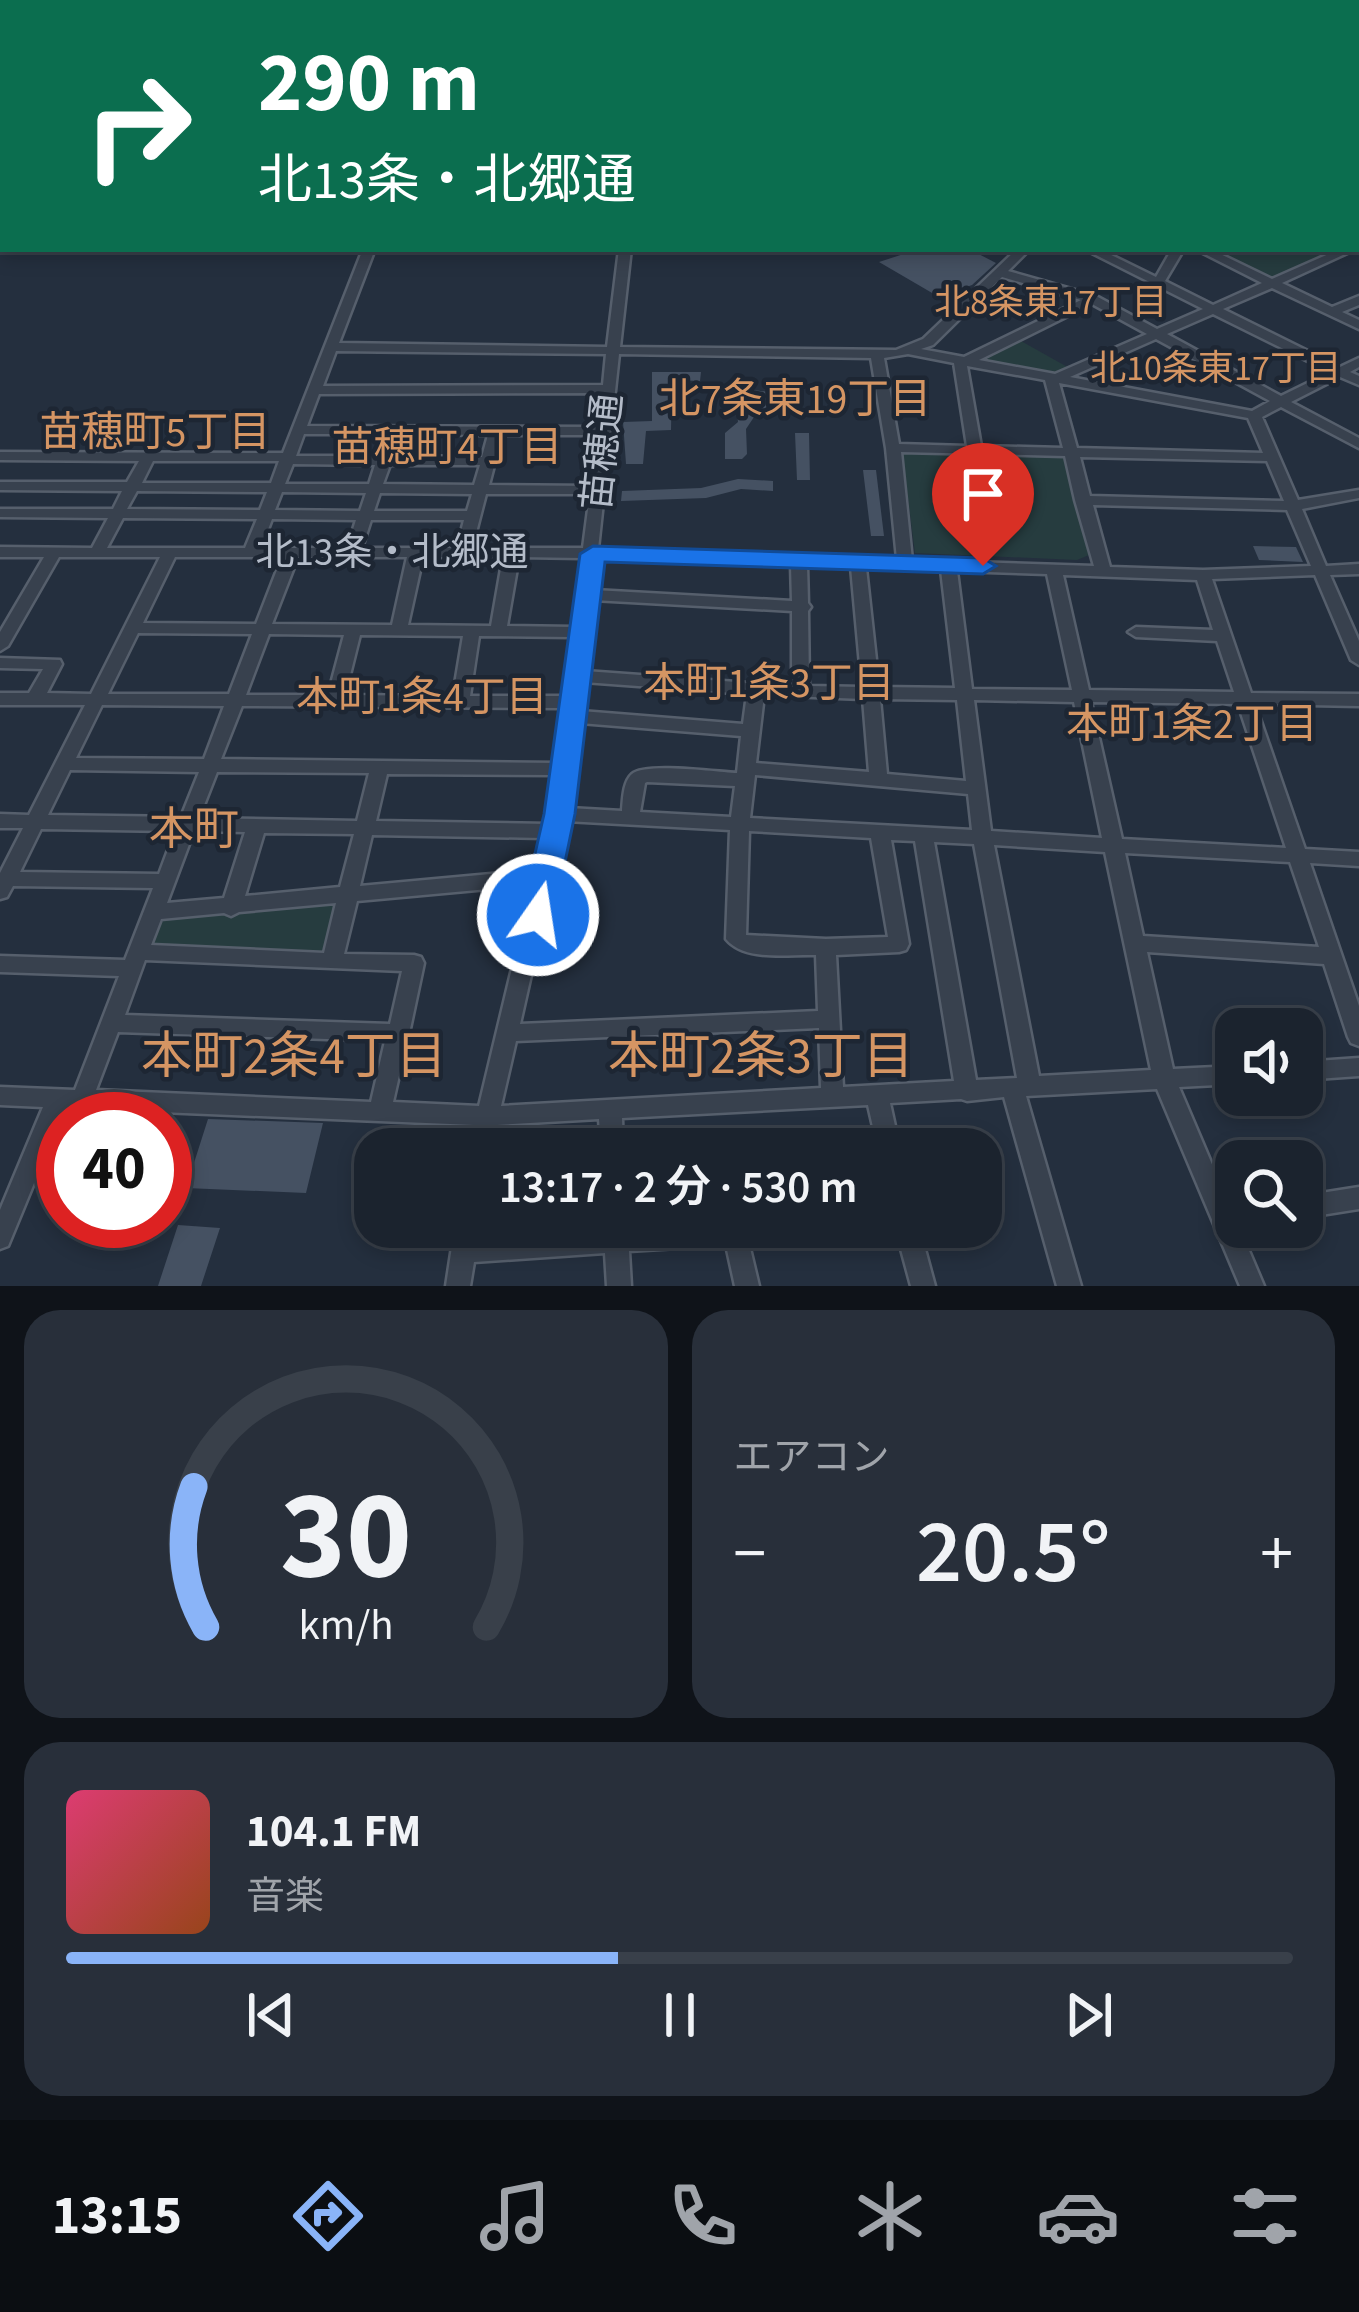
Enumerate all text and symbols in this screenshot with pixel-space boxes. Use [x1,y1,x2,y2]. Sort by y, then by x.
text: 290 m [258,24,480,144]
icon: right [60,48,216,204]
text: 北13条・北郷通 [258,143,636,220]
district label: 北8条東17丁目 [934,277,1168,328]
district label: 北10条東17丁目 [1090,343,1342,394]
district label: 北7条東19丁目 [659,370,931,430]
street label: 苗穂通 [569,391,637,513]
district label: 苗穂町5丁目 [40,403,270,463]
district label: 苗穂町4丁目 [332,418,562,478]
pin [932,443,1034,566]
icon: arrive [950,461,1016,527]
street label: 北13条・北郷通 [256,525,528,581]
district label: 本町1条3丁目 [643,654,895,714]
district label: 本町1条4丁目 [296,668,548,728]
district label: 本町1条2丁目 [1066,695,1318,755]
district label: 本町 [149,798,239,862]
position arrow [475,852,601,978]
map controls [1215,1008,1323,1248]
button: sound [1215,1008,1323,1116]
district label: 本町2条4丁目 [141,1021,447,1093]
district label: 本町2条3丁目 [608,1021,914,1093]
speed limit sign: 40 [36,1092,192,1248]
button: search [1215,1140,1323,1248]
text: 13:17 · 2 分 · 530 m [499,1156,857,1220]
text: エアコン [734,1430,890,1486]
text: 30 [280,1448,412,1626]
text: 20.5° [916,1489,1111,1617]
text: − [734,1507,766,1601]
text: + [1260,1507,1293,1601]
text: km/h [298,1595,393,1656]
text: 104.1 FM [246,1800,421,1864]
text: 音楽 [246,1869,324,1925]
icon: previous [238,1982,304,2048]
icon: pause [647,1982,713,2048]
icon: next [1056,1982,1122,2048]
icon: directions [286,2174,370,2258]
icon: music [473,2174,557,2258]
icon: phone [661,2174,745,2258]
icon: climate [848,2174,932,2258]
icon: car [1036,2174,1120,2258]
icon: filters [1223,2174,1307,2258]
text: 13:15 [52,2178,182,2255]

